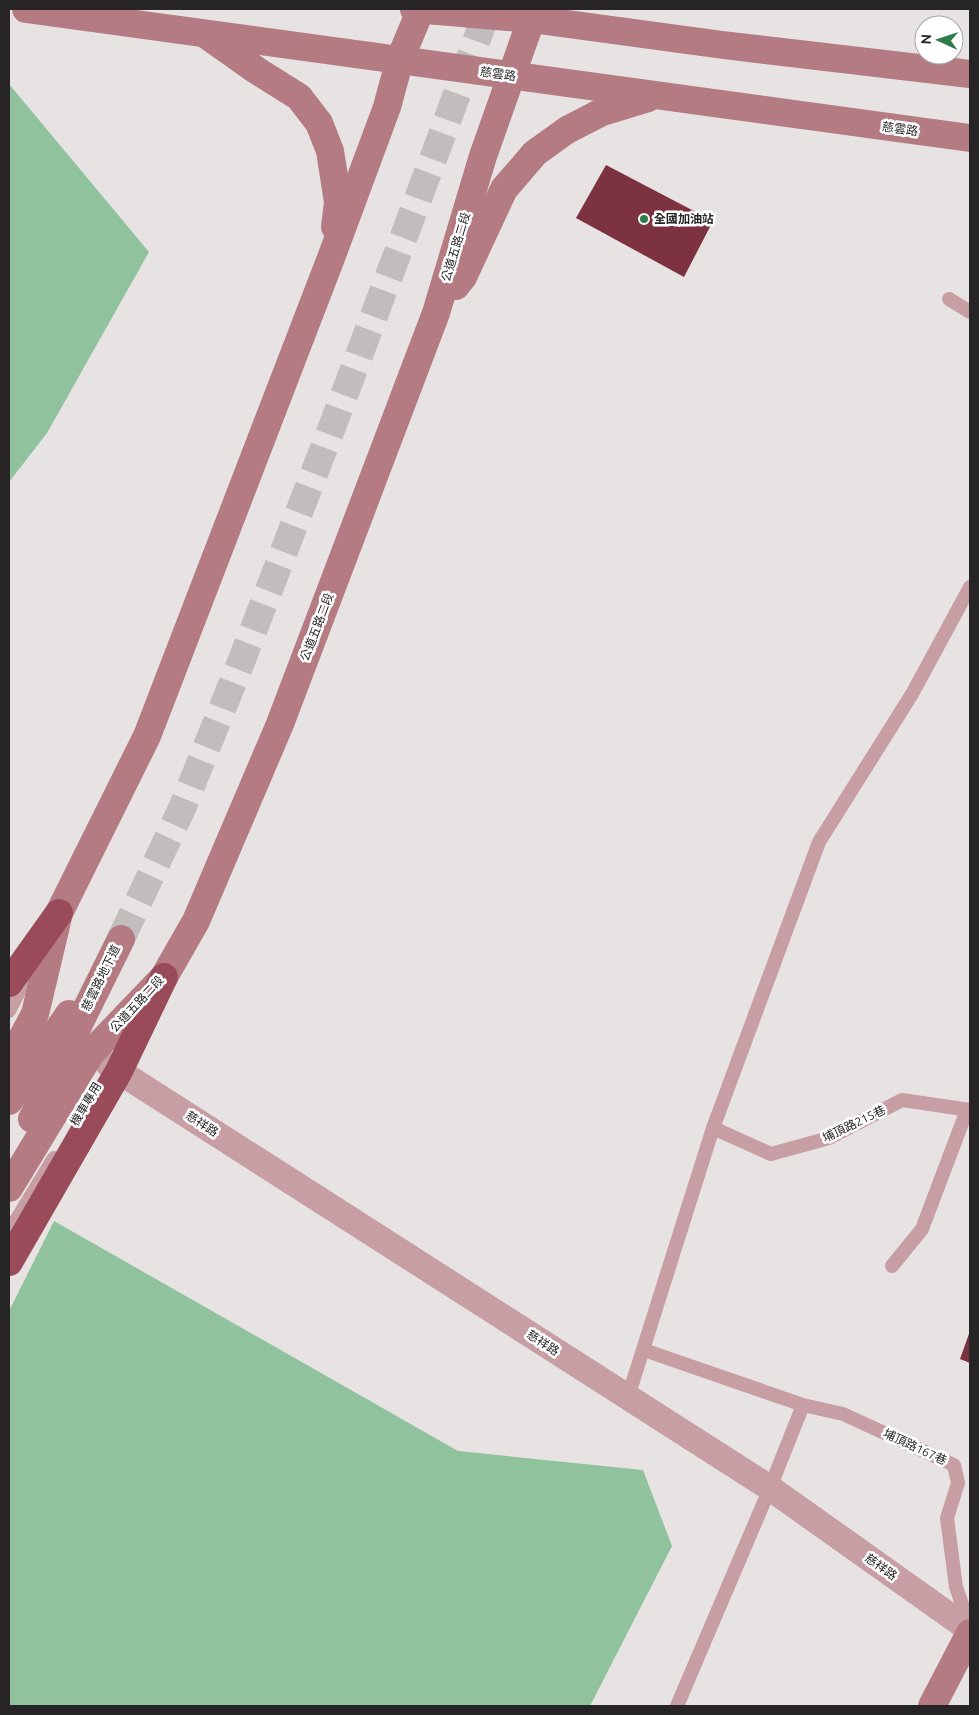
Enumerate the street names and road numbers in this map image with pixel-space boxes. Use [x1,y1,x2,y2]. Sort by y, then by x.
street label: 慈雲路 [479,65,517,82]
street label: 慈雲路 [881,120,919,137]
street label: 公道五路二段 [439,211,472,283]
street label: 公道五路二段 [298,591,336,663]
street label: 慈雲路地下道 [79,943,122,1013]
street label: 公道五路二段 [107,973,166,1034]
street label: 機車專用 [68,1080,104,1128]
street label: 埔頂路215巷 [820,1103,887,1144]
street label: 慈祥路 [184,1108,221,1139]
street label: 慈祥路 [525,1327,562,1358]
street label: 埔頂路167巷 [882,1426,949,1467]
street label: 慈祥路 [863,1551,900,1582]

